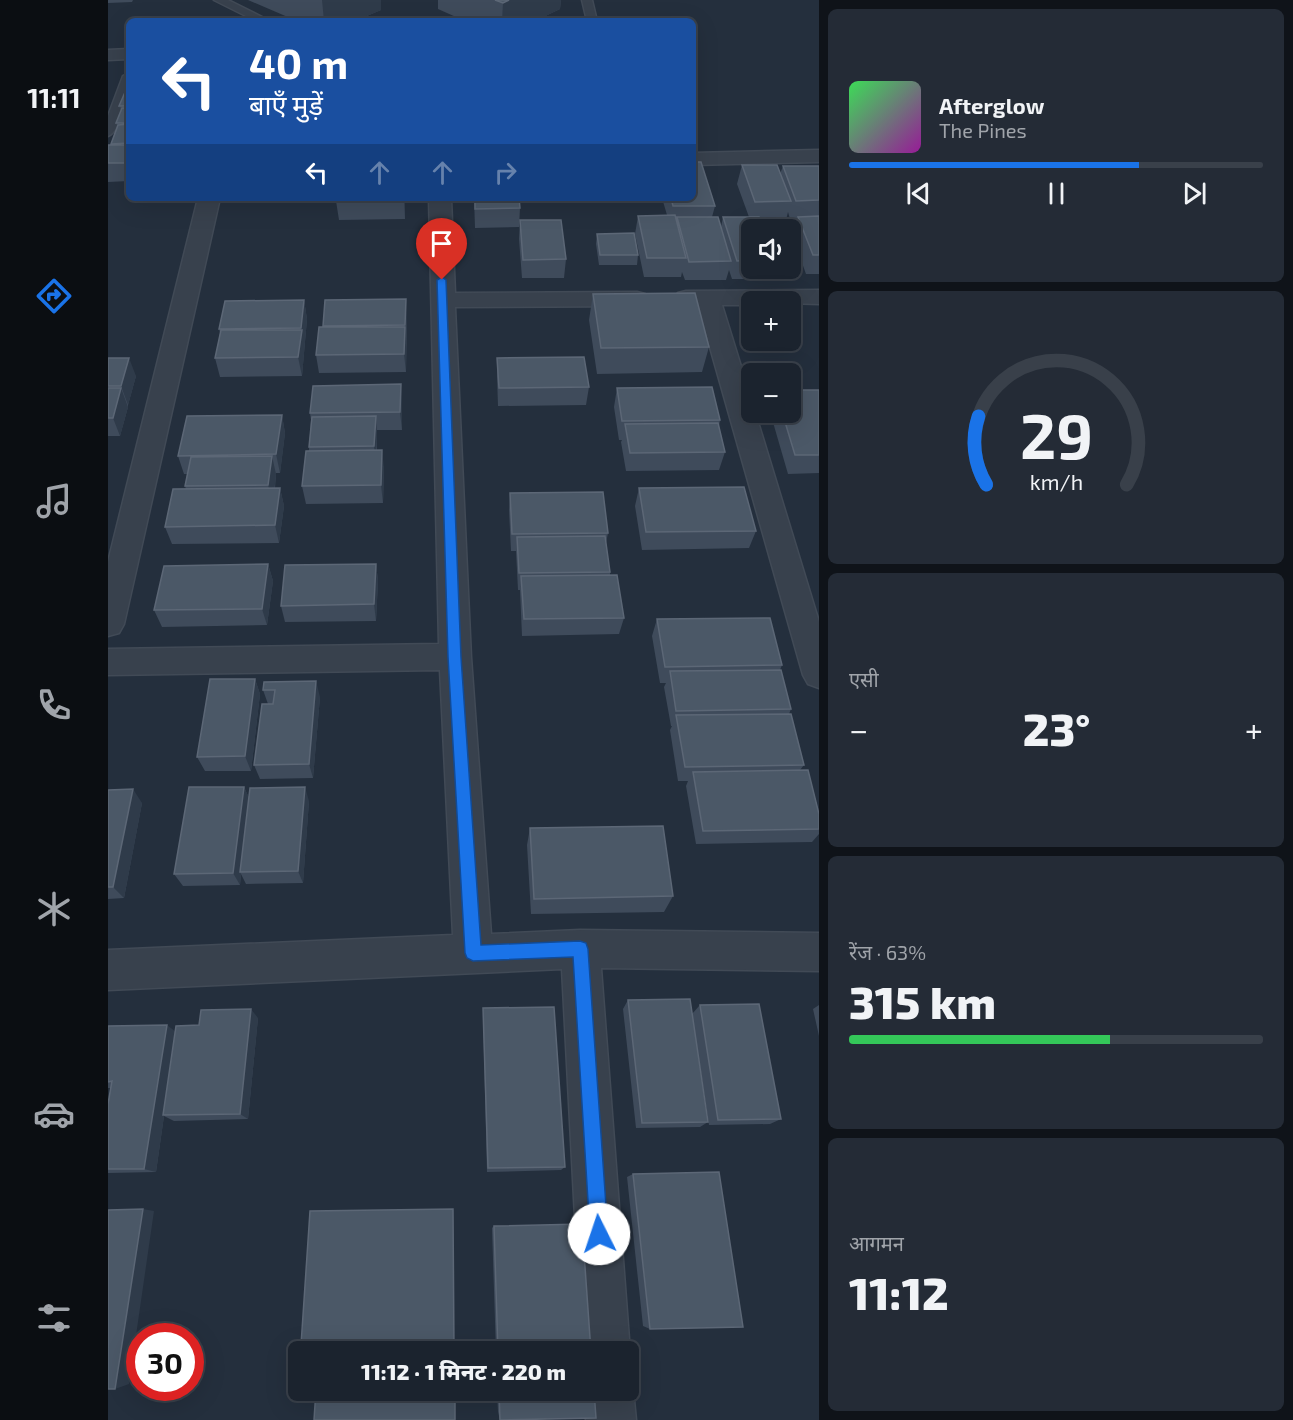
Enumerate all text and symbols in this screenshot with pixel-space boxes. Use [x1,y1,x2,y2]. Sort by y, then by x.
text: 40 m [249,37,348,87]
icon: left [150,42,228,120]
text: 11:11 [27,81,81,113]
text: बाएँ मुड़ें [249,88,323,120]
text: Afterglow [939,92,1044,118]
text: The Pines [939,118,1027,142]
icon: left [300,156,333,189]
icon: ahead [363,156,396,189]
icon: ahead [426,156,459,189]
icon: right [489,156,522,189]
icon: previous [902,177,935,210]
icon: pause [1040,177,1073,210]
icon: next [1178,177,1211,210]
pin [416,218,467,280]
map controls [741,219,801,423]
button: sound [741,219,801,279]
icon: arrive [425,227,458,260]
icon: directions [33,275,75,317]
button: + [741,291,801,351]
button: − [741,363,801,423]
text: 29 [1019,397,1093,472]
text: km/h [1029,469,1083,494]
icon: music [33,480,75,522]
text: एसी [849,667,879,691]
icon: phone [33,684,75,726]
text: 23° [1023,701,1090,755]
text: − [849,709,868,749]
text: + [1245,709,1263,749]
icon: climate [33,888,75,930]
text: रेंज · 63% [849,940,926,964]
text: 315 km [849,974,996,1028]
icon: car [33,1093,75,1135]
position arrow [567,1202,631,1266]
text: आगमन [849,1231,904,1255]
text: 11:12 [849,1265,949,1319]
icon: filters [33,1297,75,1339]
speed limit sign: 30 [126,1323,204,1401]
text: 11:12 · 1 मिनट · 220 m [361,1358,566,1384]

